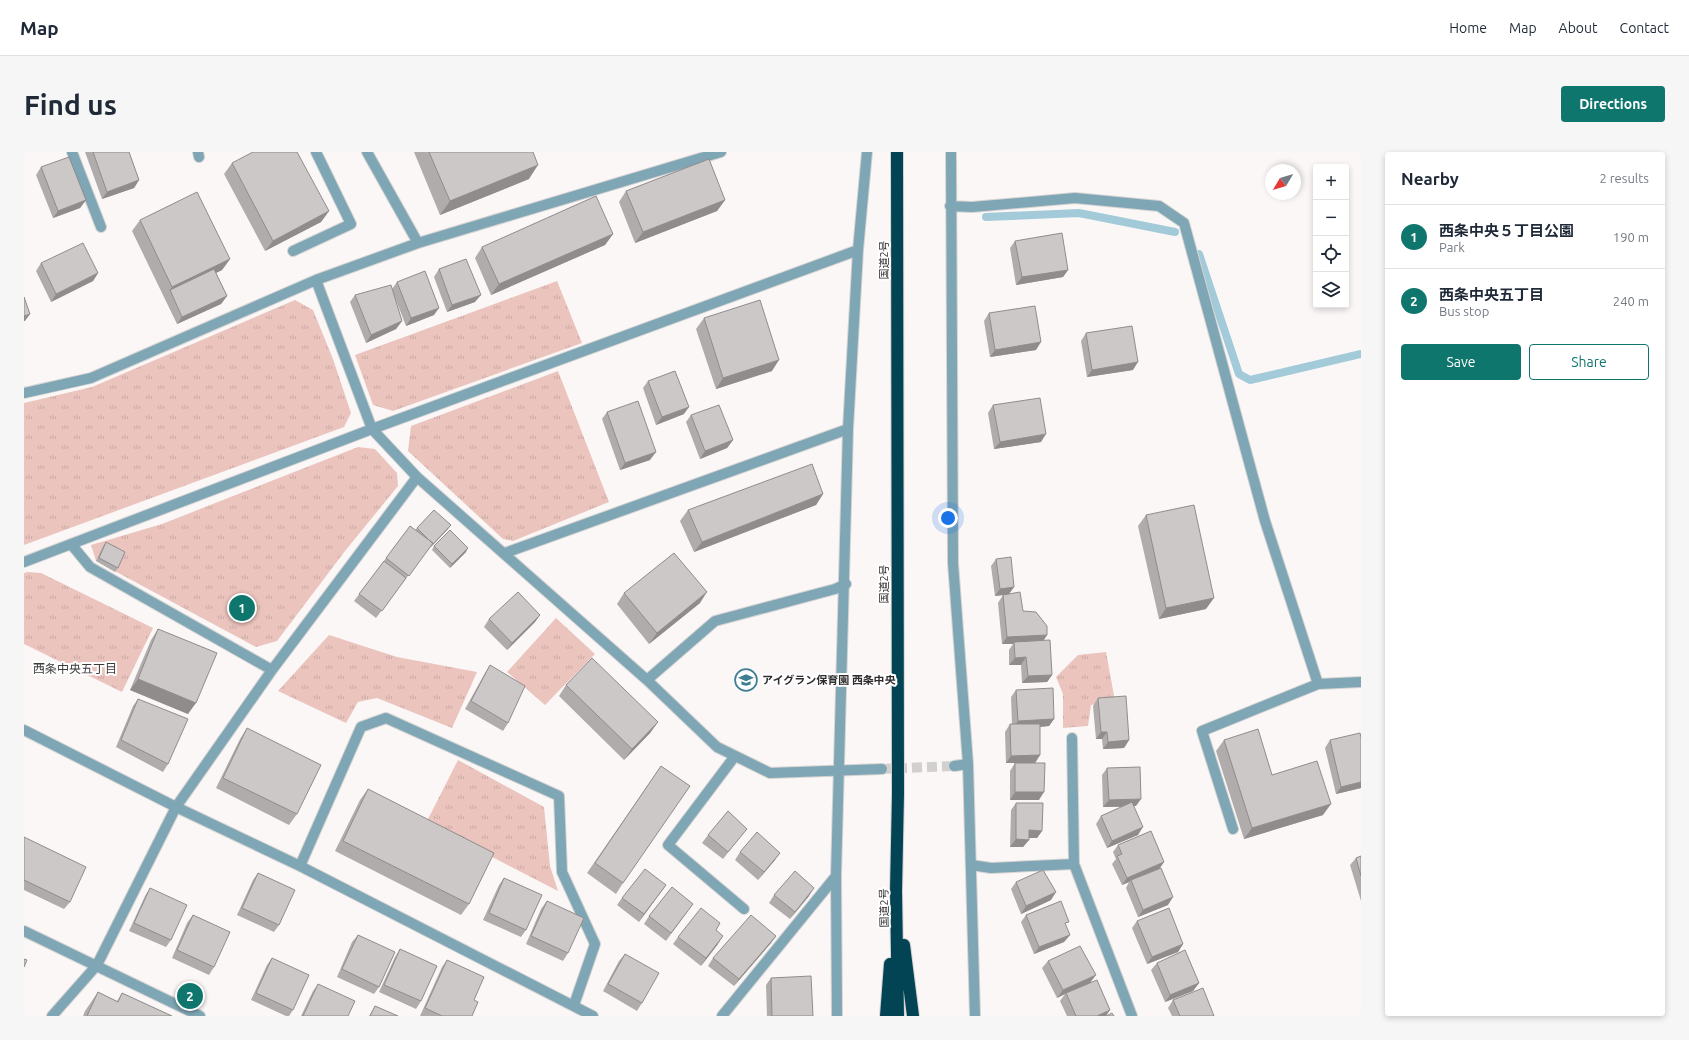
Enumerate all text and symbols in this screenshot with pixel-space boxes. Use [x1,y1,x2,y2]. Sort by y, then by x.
text: Map [20,17,59,39]
text: Home [1449,20,1487,36]
text: Map [1509,20,1537,36]
text: About [1559,20,1598,36]
text: Contact [1620,20,1669,36]
button: Directions [1561,86,1665,122]
text: Find us [24,89,117,120]
north arrow [1265,164,1301,200]
map controls [1313,164,1349,308]
button: + [1313,164,1349,200]
text: Nearby [1401,169,1459,188]
text: 2 results [1599,171,1649,185]
button: − [1313,200,1349,236]
text: 西条中央５丁目公園 [1439,222,1574,239]
text: 1 [1410,230,1418,244]
text: 190 m [1613,230,1649,244]
button: locate [1313,236,1349,272]
street label: 国道2号 [878,240,890,280]
text: Park [1439,240,1465,254]
button: layers [1313,272,1349,308]
text: 西条中央五丁目 [1439,286,1544,303]
text: 2 [1410,294,1418,308]
text: 240 m [1613,294,1649,308]
text: Bus stop [1439,304,1489,318]
button: Save [1401,344,1521,380]
button: Share [1529,344,1649,380]
your location [938,508,958,528]
street label: 国道2号 [878,564,890,604]
pin: 1 [229,593,255,623]
district label: 西条中央五丁目 [33,662,117,675]
school or university icon: アイグラン保育園 西条中央 [733,667,759,693]
place label: アイグラン保育園 西条中央 [762,674,896,686]
street label: 国道2号 [878,888,890,928]
pin: 2 [177,981,203,1011]

